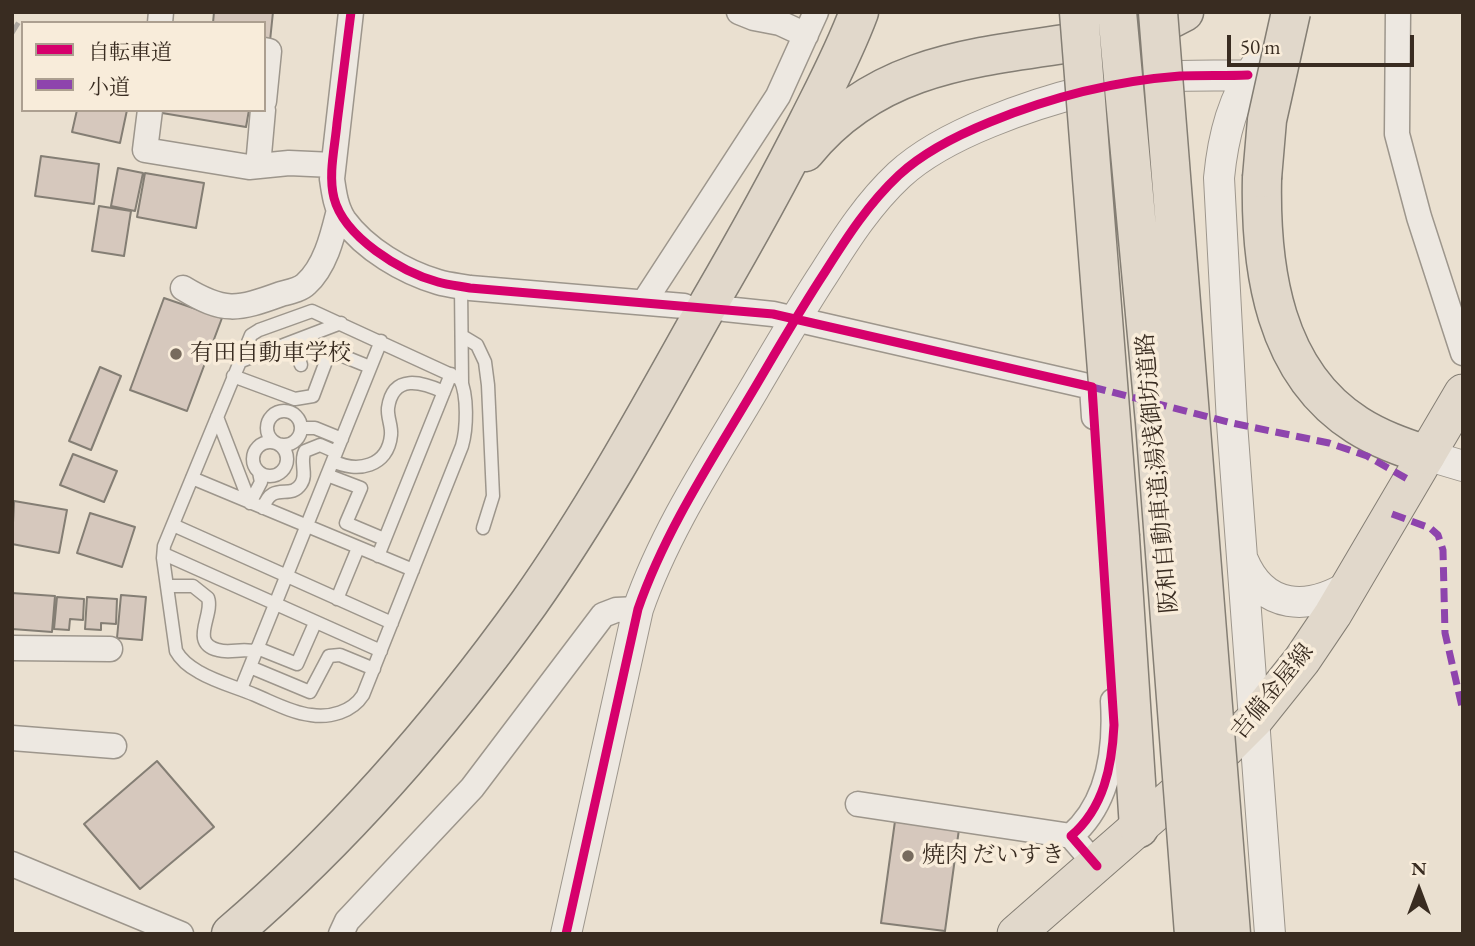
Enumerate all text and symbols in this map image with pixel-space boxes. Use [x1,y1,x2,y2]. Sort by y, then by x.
legend [21,21,266,112]
scale bar [1230,21,1417,65]
text: 50 m [1240,33,1281,60]
text: 自転車道 [88,38,172,65]
text: 小道 [88,73,130,100]
street label: 阪和自動車道;湯浅御坊道路 [1132,332,1184,614]
place label: 有田自動車学校 [190,340,351,368]
marker: 有田自動車学校 [168,346,184,362]
street label: 吉備金屋線 [1226,639,1320,745]
place label: 焼肉 だいすき [922,842,1065,870]
marker: 焼肉 だいすき [900,848,916,864]
north arrow [1384,855,1454,925]
text: N [1411,856,1427,881]

